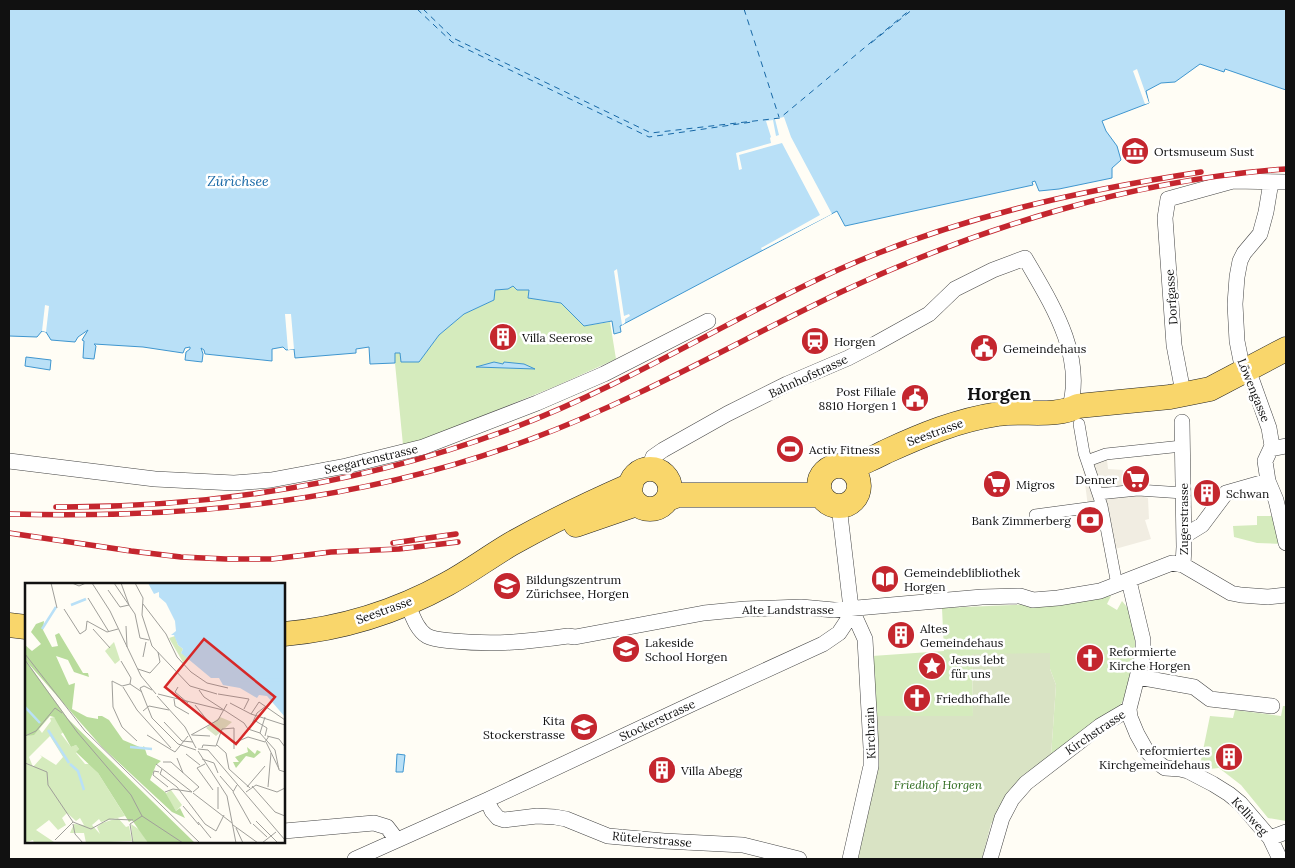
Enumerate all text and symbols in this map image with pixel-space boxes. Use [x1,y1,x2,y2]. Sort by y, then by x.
museum icon: Ortsmuseum Sust [1120,136,1150,166]
place label: Ortsmuseum Sust [1154,144,1254,159]
water label: Zürichsee [207,172,269,190]
street label: Dorfgasse [1162,268,1180,325]
building icon: Villa Seerose [488,322,518,352]
station icon: Horgen [800,326,830,356]
place label: Villa Seerose [521,330,593,345]
public building icon: Gemeindehaus [969,333,999,363]
place label: Horgen [834,334,876,349]
place label: Gemeindehaus [1003,341,1087,356]
street label: Bahnhofstrasse [766,351,850,401]
street label: Löwengasse [1234,356,1274,425]
district label: Horgen [967,382,1031,405]
public building icon: Post Filiale 8810 Horgen 1 [900,383,930,413]
place label: Post Filiale 8810 Horgen 1 [818,384,896,413]
street label: Seestrasse [905,415,966,449]
sports icon: Activ Fitness [775,434,805,464]
street label: Seegartenstrasse [323,441,420,477]
place label: Activ Fitness [808,442,880,457]
supermarket icon: Denner [1121,464,1151,494]
supermarket icon: Migros [982,469,1012,499]
place label: Denner [1075,472,1118,487]
place label: Migros [1016,477,1055,492]
building icon: Schwan [1192,478,1222,508]
street label: Zugerstrasse [1176,483,1191,555]
place label: Schwan [1226,486,1269,501]
bank icon: Bank Zimmerberg [1075,505,1105,535]
place label: Bank Zimmerberg [971,513,1071,528]
library icon: Gemeindeblibliothek Horgen [870,564,900,594]
place label: Gemeindeblibliothek Horgen [904,565,1021,594]
school or university icon: Bildungszentrum Zürichsee, Horgen [492,571,522,601]
place label: Bildungszentrum Zürichsee, Horgen [526,572,629,601]
inset map [25,583,285,843]
street label: Seestrasse [354,593,415,627]
street label: Alte Landstrasse [741,602,835,617]
building icon: Altes Gemeindehaus [886,620,916,650]
place label: Altes Gemeindehaus [919,621,1004,650]
school or university icon: Lakeside School Horgen [611,634,641,664]
place label: Lakeside School Horgen [645,635,727,664]
church icon: Reformierte Kirche Horgen [1075,643,1105,673]
place label: Reformierte Kirche Horgen [1109,644,1191,673]
place icon: Jesus lebt für uns [917,651,947,681]
place label: Jesus lebt für uns [950,652,1005,681]
church icon: Friedhofhalle [902,683,932,713]
place label: Friedhofhalle [936,691,1010,706]
street label: Stockerstrasse [617,696,698,744]
street label: Kirchstrasse [1062,706,1128,758]
street label: Kirchrain [862,707,878,759]
school or university icon: Kita Stockerstrasse [569,712,599,742]
place label: Kita Stockerstrasse [483,713,565,742]
building icon: reformiertes Kirchgemeindehaus [1214,742,1244,772]
place label: reformiertes Kirchgemeindehaus [1099,743,1210,772]
building icon: Villa Abegg [647,755,677,785]
place label: Villa Abegg [680,763,743,778]
park label: Friedhof Horgen [894,777,983,792]
street label: Kelliweg [1228,794,1272,839]
street label: Rütelerstrasse [612,828,693,850]

